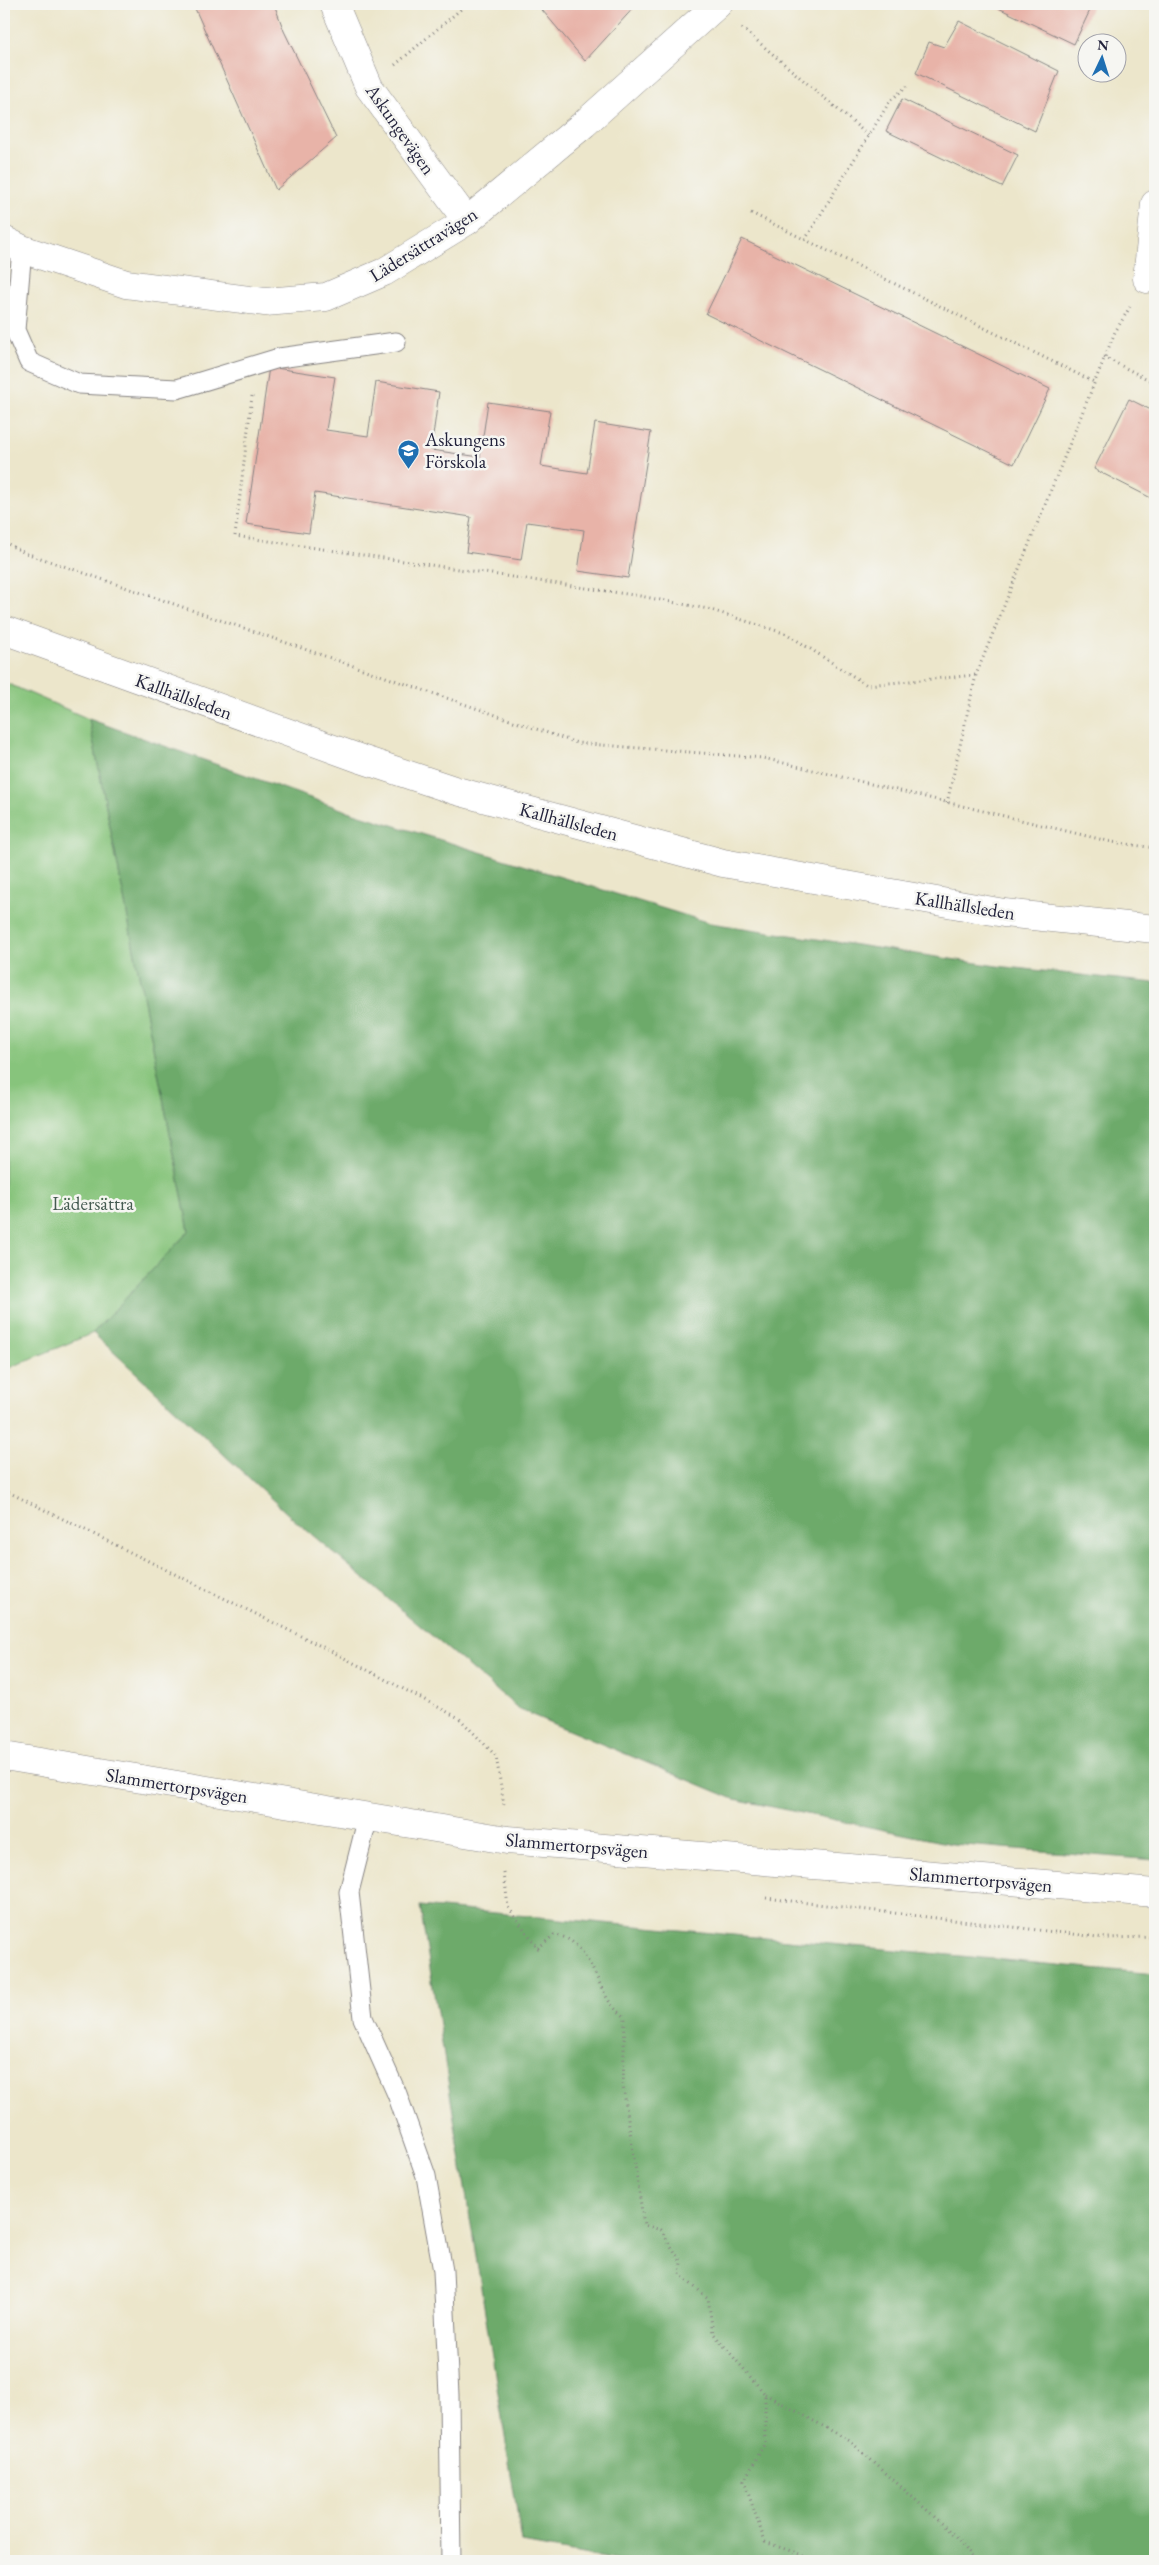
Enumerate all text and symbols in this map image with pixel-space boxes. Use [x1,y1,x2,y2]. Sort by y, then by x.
north arrow [1076,32,1126,82]
text: N [1097,36,1110,54]
street label: Askungevägen [360,78,441,180]
street label: Lädersättravägen [365,201,482,288]
place label: Askungens Förskola [424,427,505,474]
school or university icon: Askungens Förskola [397,438,421,469]
street label: Kallhällsleden [132,667,236,726]
street label: Kallhällsleden [517,796,621,847]
street label: Kallhällsleden [913,885,1017,926]
park label: Lädersättra [52,1191,134,1216]
street label: Slammertorpsvägen [104,1762,250,1809]
street label: Slammertorpsvägen [504,1827,649,1864]
street label: Slammertorpsvägen [908,1861,1053,1898]

